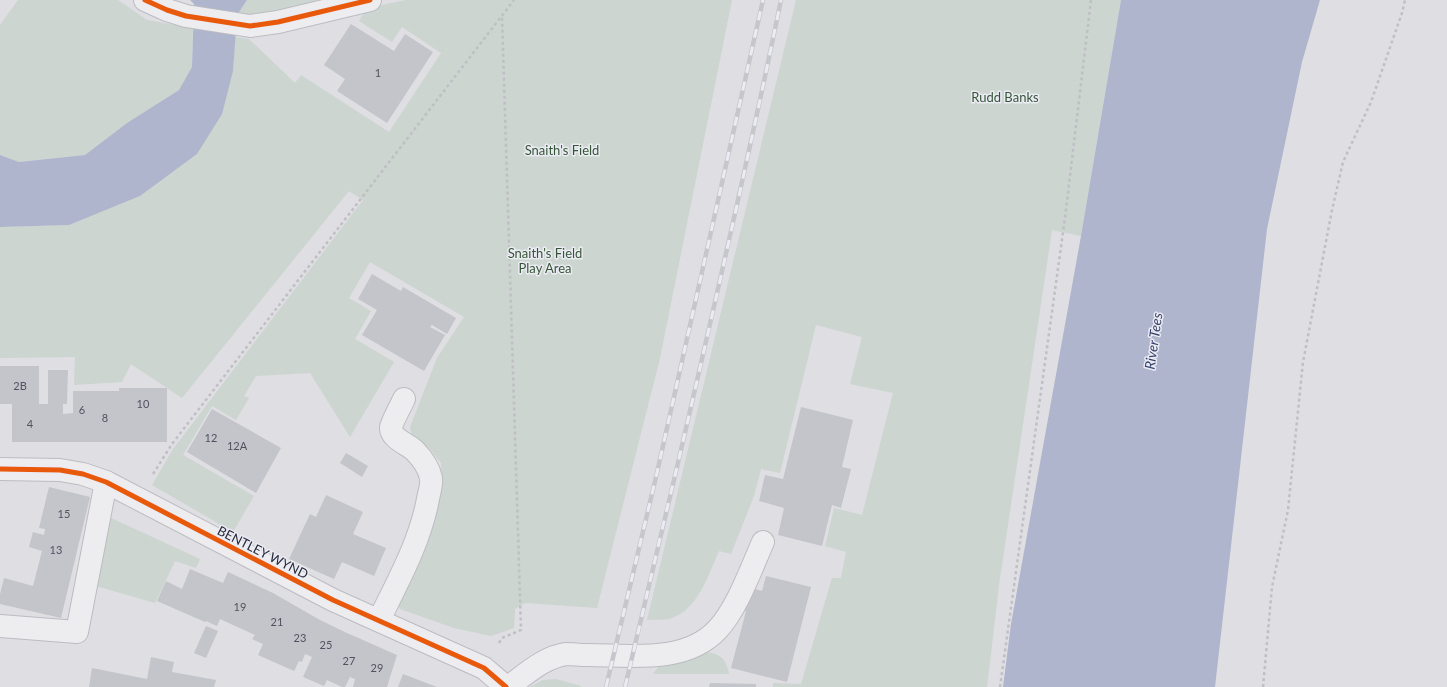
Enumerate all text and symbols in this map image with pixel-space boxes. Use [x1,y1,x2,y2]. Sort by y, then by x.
house number: 1 [375,66,381,79]
park label: Rudd Banks [971,89,1039,105]
park label: Snaith's Field [525,142,599,158]
park label: Snaith's Field Play Area [508,245,582,276]
water label: River Tees [1141,311,1165,370]
house number: 2B [13,379,27,392]
house number: 10 [137,397,150,410]
house number: 6 [79,403,85,416]
house number: 8 [102,411,108,424]
house number: 4 [27,417,34,430]
house number: 12 [205,431,217,444]
house number: 12A [227,439,248,452]
house number: 15 [58,507,70,520]
street label: BENTLEY WYND [215,522,311,582]
house number: 13 [50,543,62,556]
house number: 19 [234,600,246,613]
house number: 21 [271,615,283,628]
house number: 23 [294,631,306,644]
house number: 25 [320,638,332,651]
house number: 27 [343,654,355,667]
house number: 29 [371,661,383,674]

